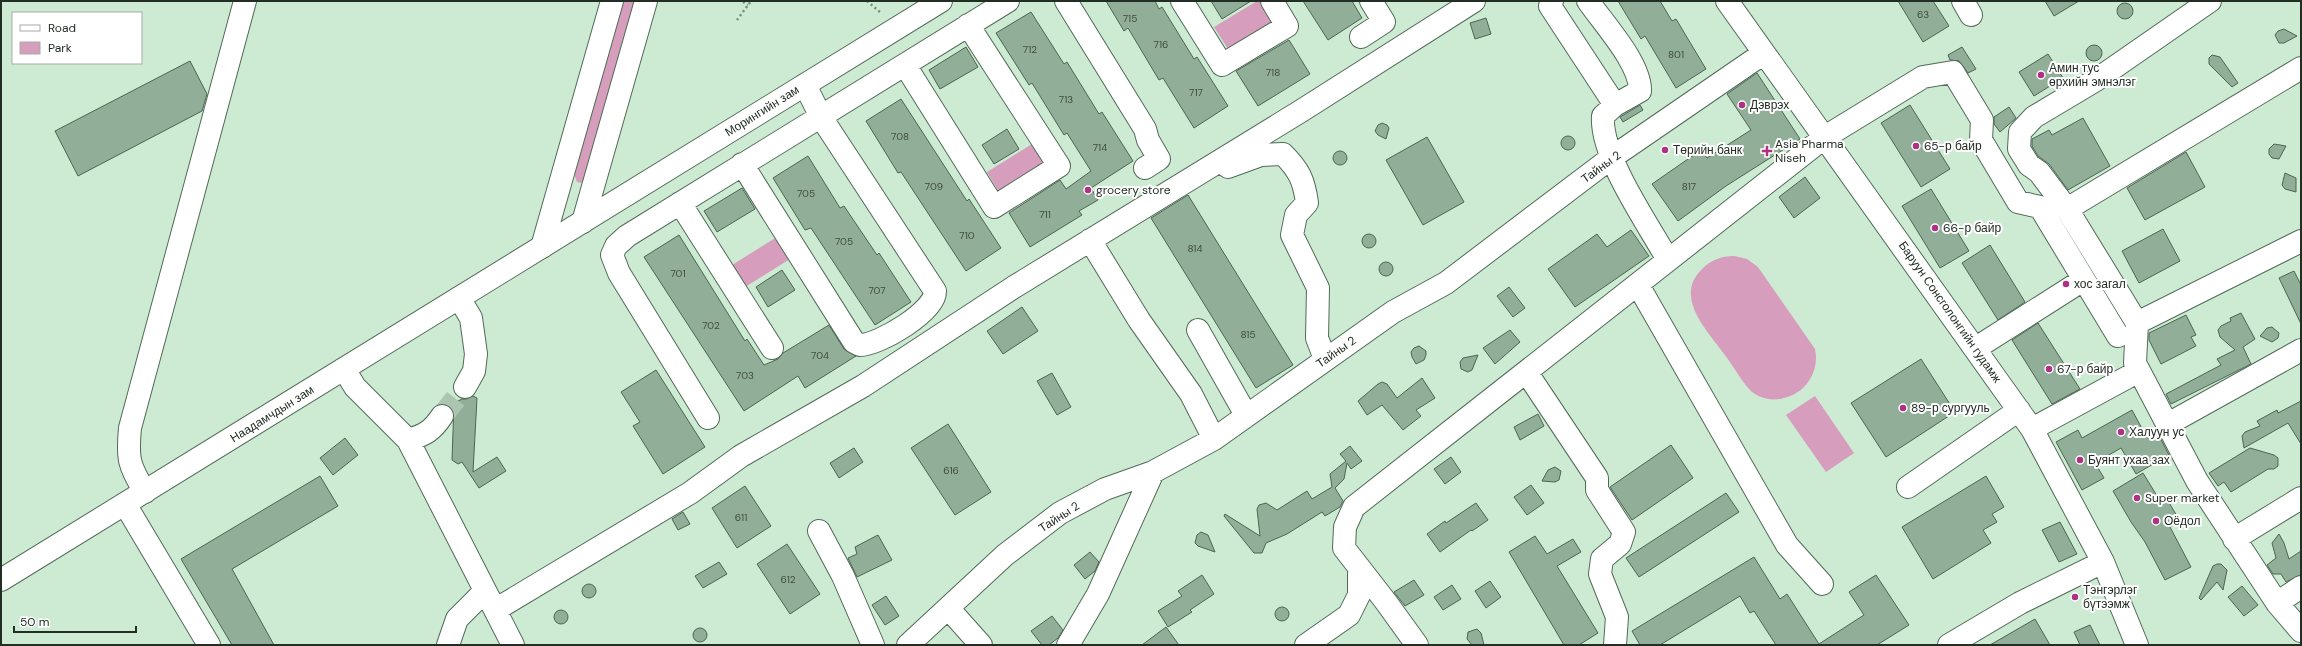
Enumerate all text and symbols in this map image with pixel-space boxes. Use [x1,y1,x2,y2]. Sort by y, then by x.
house number: 63 [1917,8,1929,21]
legend [12,12,142,64]
house number: 715 [1123,12,1137,25]
text: Road [48,20,76,36]
house number: 716 [1154,38,1168,51]
text: Park [48,40,72,56]
house number: 712 [1023,43,1037,56]
house number: 801 [1668,48,1684,61]
place label: Амин тус өрхийн эмнэлэг [2049,60,2136,90]
house number: 718 [1266,66,1280,79]
marker: Амин тус өрхийн эмнэлэг [2036,70,2046,80]
street label: Морингийн зам [722,82,802,140]
house number: 717 [1189,86,1203,99]
house number: 713 [1059,93,1073,106]
place label: Дэврэх [1750,97,1789,113]
marker: Дэврэх [1737,100,1747,110]
house number: 708 [891,130,909,143]
place label: Asia Pharma Niseh [1775,136,1844,166]
place label: 65-р байр [1924,138,1982,154]
house number: 714 [1093,141,1107,154]
marker: 65-р байр [1911,141,1921,151]
place label: Төрийн банк [1673,142,1743,158]
marker: Төрийн банк [1660,145,1670,155]
marker: Asia Pharma Niseh [1762,146,1772,156]
street label: Тайны 2 [1578,147,1624,187]
house number: 709 [925,180,943,193]
house number: 817 [1682,180,1696,193]
place label: grocery store [1096,182,1171,198]
marker: grocery store [1083,185,1093,195]
house number: 705 [797,187,815,200]
house number: 711 [1039,208,1051,221]
place label: 66-р байр [1943,220,2001,236]
marker: 66-р байр [1930,223,1940,233]
house number: 710 [959,229,975,242]
house number: 705 [835,235,853,248]
street label: Баруун Сонсголонгийн гудамж [1895,238,2005,386]
house number: 814 [1187,242,1203,255]
house number: 701 [670,267,686,280]
place label: хос загал [2074,276,2126,292]
marker: хос загал [2061,279,2071,289]
house number: 707 [868,284,886,297]
house number: 702 [702,319,720,332]
house number: 815 [1240,328,1256,341]
street label: Тайны 2 [1313,332,1359,372]
house number: 704 [811,349,829,362]
place label: 67-р байр [2057,361,2114,377]
marker: 67-р байр [2044,364,2054,374]
house number: 703 [736,369,754,382]
street label: Наадамчдын зам [227,382,317,446]
place label: 89-р сургууль [1911,400,1990,416]
marker: 89-р сургууль [1898,403,1908,413]
place label: Халуун ус [2129,424,2184,440]
marker: Халуун ус [2116,427,2126,437]
place label: Буянт ухаа зах [2088,452,2170,468]
marker: Буянт ухаа зах [2075,455,2085,465]
house number: 616 [943,464,959,477]
place label: Super market [2145,490,2220,506]
marker: Super market [2132,493,2142,503]
street label: Тайны 2 [1036,498,1083,536]
house number: 611 [735,511,747,524]
place label: Оёдол [2164,513,2200,529]
marker: Оёдол [2151,516,2161,526]
house number: 612 [780,573,796,586]
place label: Тэнгэрлэг бүтээмж [2083,582,2138,612]
marker: Тэнгэрлэг бүтээмж [2070,592,2080,602]
scale bar [14,608,136,634]
text: 50 m [20,614,49,630]

